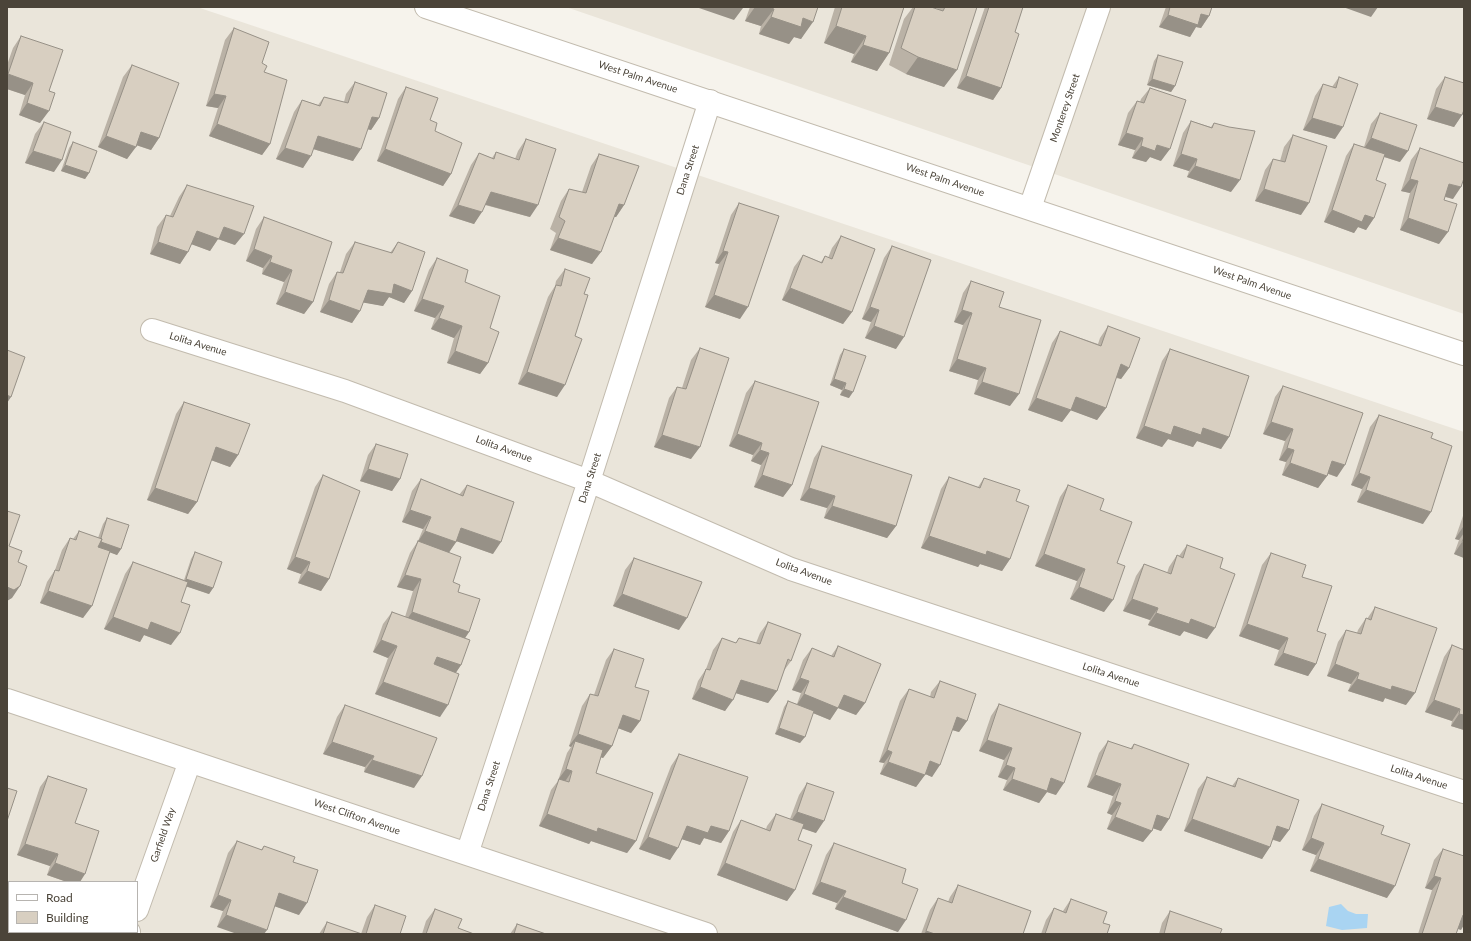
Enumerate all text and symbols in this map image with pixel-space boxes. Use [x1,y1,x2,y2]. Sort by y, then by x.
street label: West Palm Avenue [597,59,679,95]
street label: Monterey Street [1048,72,1082,144]
street label: Dana Street [674,143,702,197]
street label: West Palm Avenue [904,161,986,199]
street label: West Palm Avenue [1211,264,1293,302]
street label: Lolita Avenue [168,330,228,358]
street label: Lolita Avenue [474,433,534,465]
street label: Dana Street [576,451,604,505]
street label: Lolita Avenue [774,556,834,588]
street label: Lolita Avenue [1081,660,1141,690]
street label: Dana Street [475,759,503,813]
street label: Lolita Avenue [1389,762,1449,792]
street label: West Clifton Avenue [312,797,402,837]
street label: Garfield Way [148,806,178,864]
legend [8,881,138,933]
text: Road [46,890,73,905]
text: Building [46,910,89,925]

